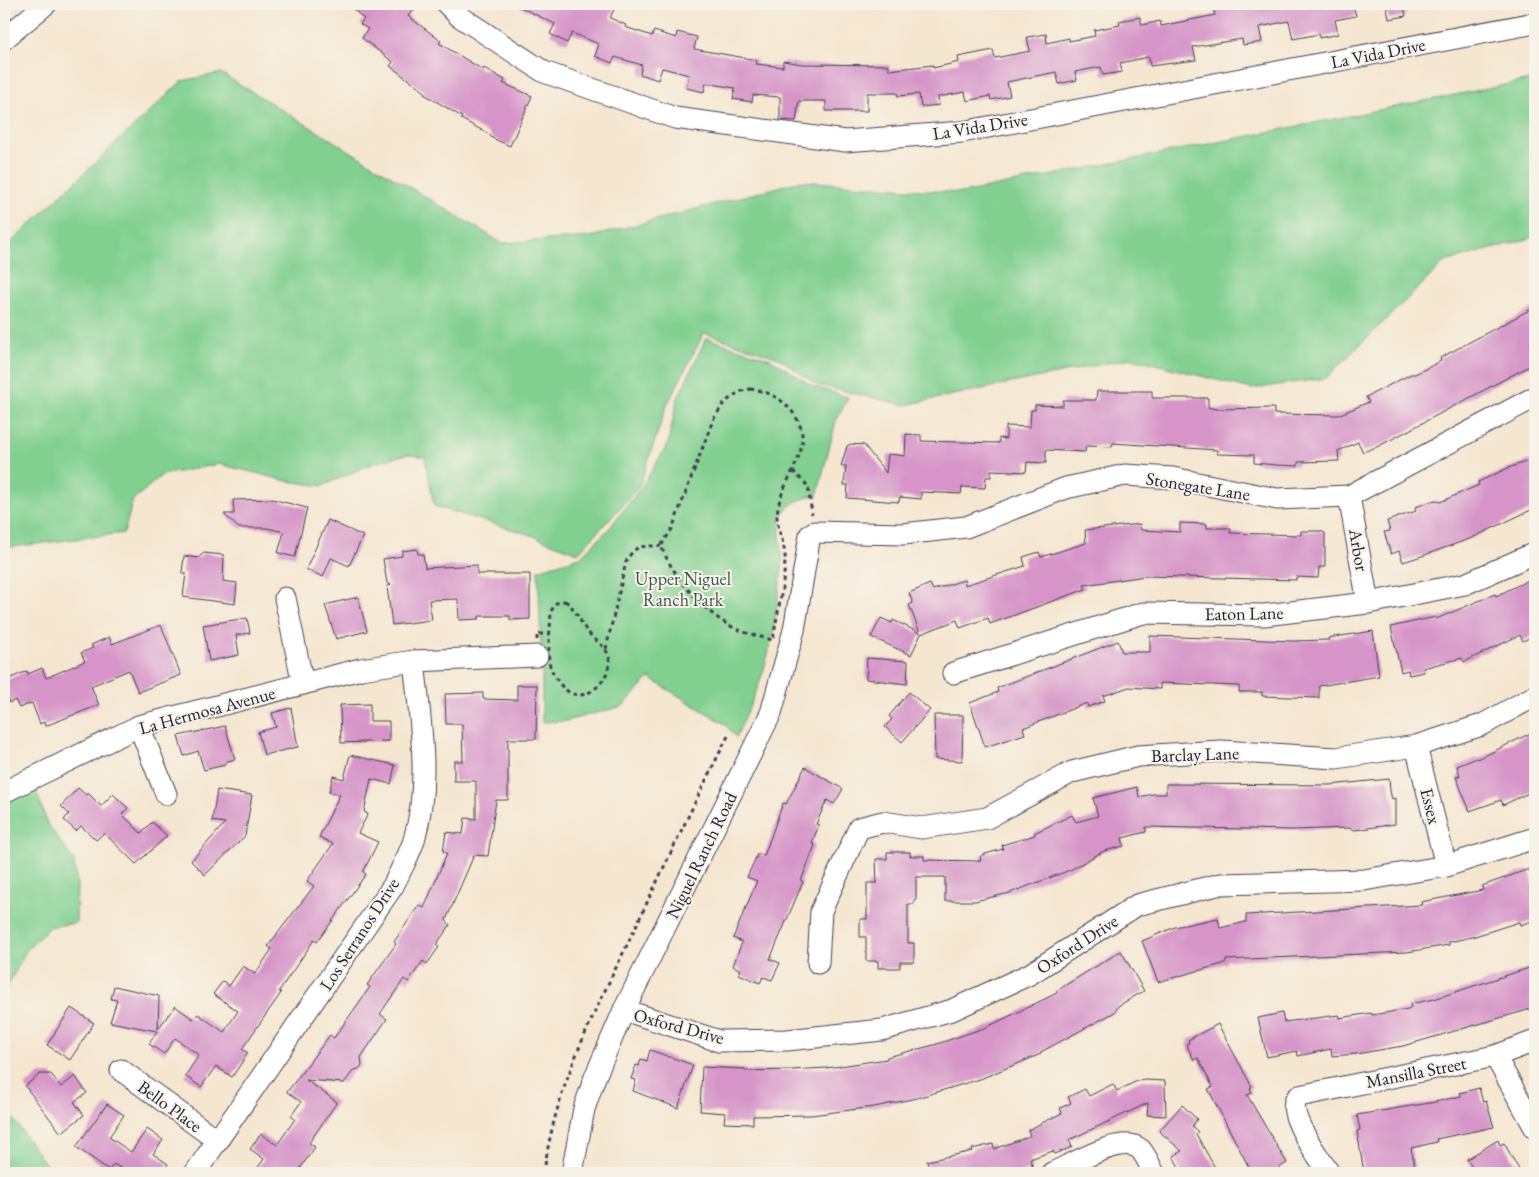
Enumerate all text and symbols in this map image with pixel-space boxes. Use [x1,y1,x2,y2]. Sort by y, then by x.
street label: La Vida Drive [1329,33,1427,73]
street label: La Vida Drive [931,107,1029,145]
street label: Stonegate Lane [1144,466,1252,506]
street label: Arbor [1344,526,1374,573]
park label: Upper Niguel Ranch Park [635,567,731,611]
street label: Eaton Lane [1204,601,1284,625]
street label: La Hermosa Avenue [136,681,278,739]
street label: Barclay Lane [1151,741,1239,767]
street label: Essex [1415,786,1447,827]
street label: Niguel Ranch Road [660,787,742,922]
street label: Los Serranos Drive [314,873,404,995]
street label: Oxford Drive [1032,909,1122,979]
street label: Oxford Drive [631,1003,727,1049]
street label: Mansilla Street [1364,1051,1468,1093]
street label: Bello Place [133,1075,207,1137]

